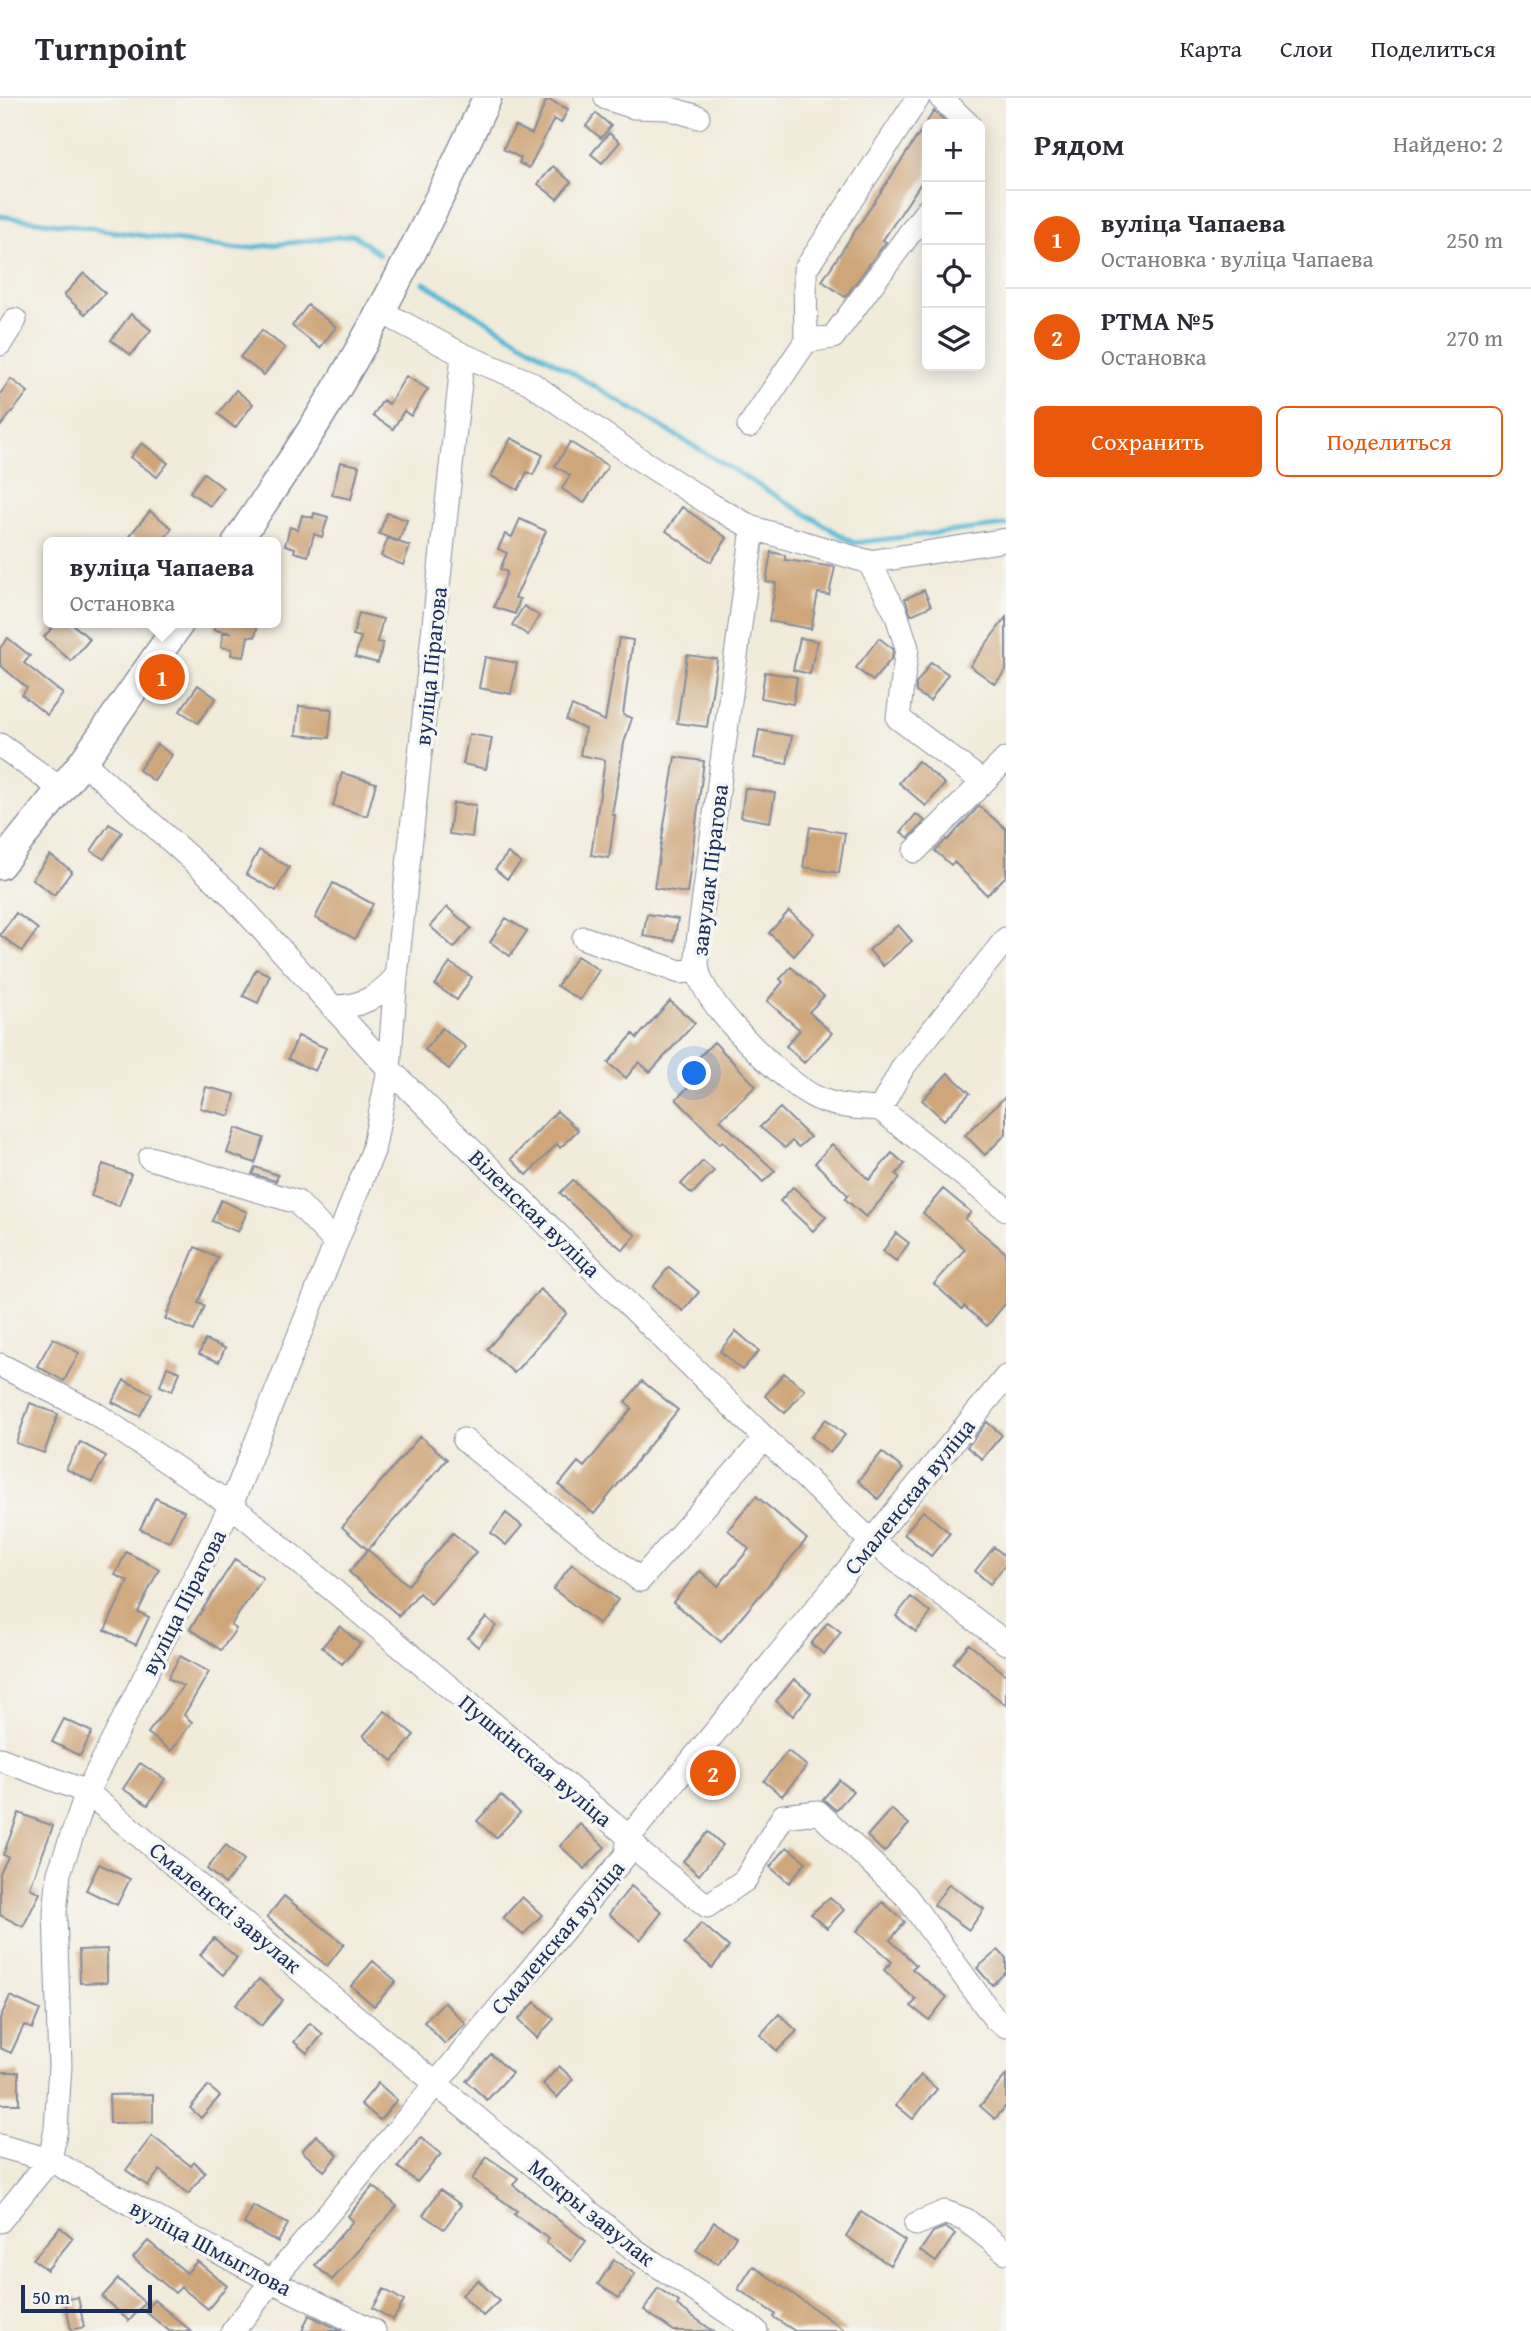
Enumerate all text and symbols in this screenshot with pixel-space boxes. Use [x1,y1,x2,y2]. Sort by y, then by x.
text: Turnpoint [35,24,187,72]
text: Карта [1180,31,1242,66]
text: Слои [1280,31,1333,66]
text: Поделиться [1371,31,1496,66]
map controls [922,119,985,371]
button: + [922,119,985,182]
text: Рядом [1034,122,1125,166]
text: Найдено: 2 [1393,127,1503,160]
button: − [922,182,985,245]
text: вуліца Чапаева [1101,203,1286,242]
text: 1 [1051,223,1063,256]
text: 250 m [1446,223,1503,256]
text: Остановка · вуліца Чапаева [1101,242,1373,275]
button: locate [922,245,985,308]
text: РТМА №5 [1101,301,1215,340]
button: layers [922,308,985,371]
text: 2 [1051,321,1063,354]
text: 270 m [1446,321,1503,354]
text: Остановка [1101,340,1207,373]
button: Сохранить [1034,406,1262,477]
button: Поделиться [1276,406,1503,477]
popup [43,537,281,628]
text: вуліца Чапаева [70,547,254,586]
street label: вуліца Пірагова [405,585,455,747]
text: Остановка [70,586,175,619]
pin: 1 [139,651,185,703]
street label: завулак Пірагова [682,782,736,958]
your location [677,1056,711,1090]
street label: Віленская вуліца [462,1141,608,1285]
street label: Смаленская вуліца [836,1411,982,1581]
street label: вуліца Пірагова [132,1523,234,1681]
street label: Пушкінская вуліца [452,1686,620,1834]
pin: 2 [690,1747,736,1799]
street label: Смаленскі завулак [143,1833,309,1981]
street label: Смаленская вуліца [482,1853,632,2021]
street label: Мокры завулак [521,2150,663,2274]
street label: вуліца Шмыглова [124,2190,298,2304]
scale bar [21,2282,152,2314]
text: 50 m [32,2283,70,2311]

